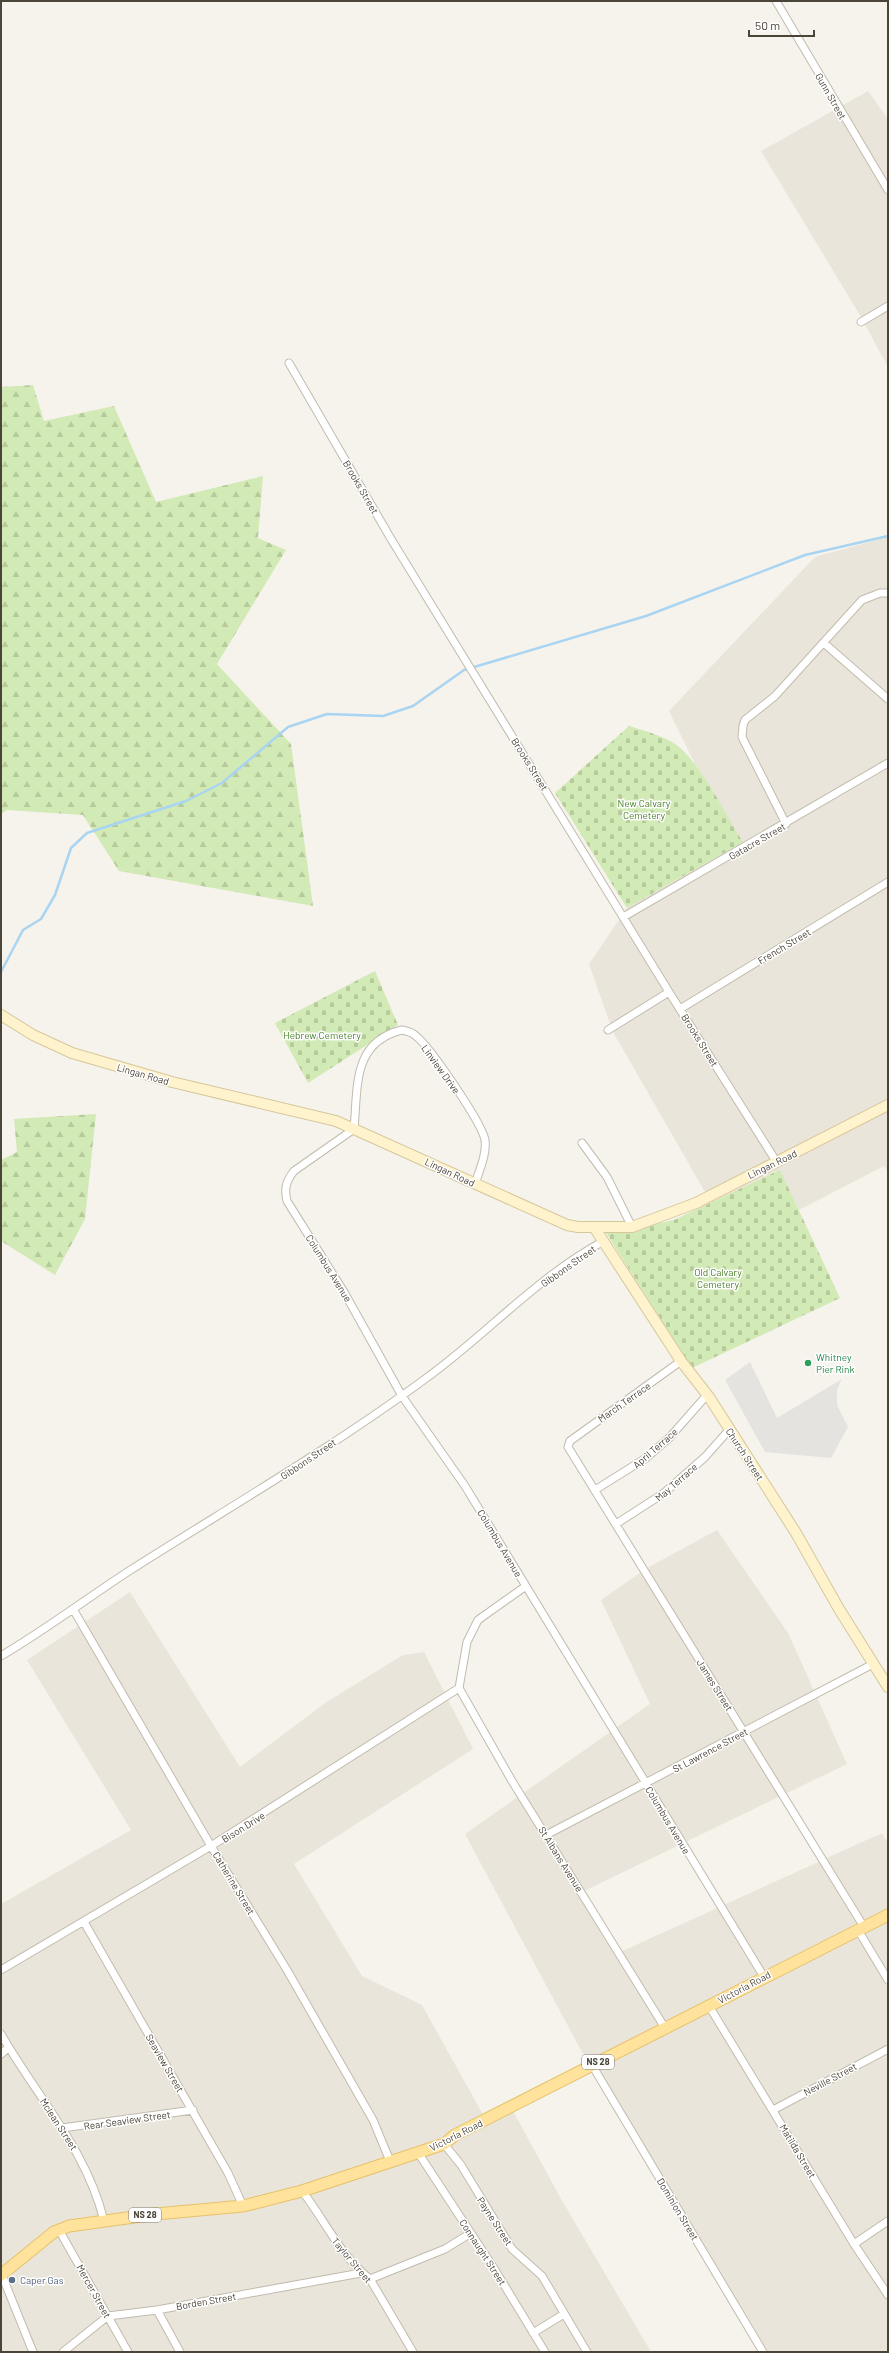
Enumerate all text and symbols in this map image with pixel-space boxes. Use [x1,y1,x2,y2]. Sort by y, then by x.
scale bar [749,12,814,38]
text: 50 m [755,18,780,32]
street label: Gunn Street [813,71,849,122]
street label: Brooks Street [341,458,381,516]
street label: Brooks Street [509,735,551,793]
park label: New Calvary Cemetery [618,797,671,821]
street label: Gatacre Street [727,820,788,862]
street label: French Street [755,925,813,967]
street label: Brooks Street [679,1011,721,1069]
park label: Hebrew Cemetery [283,1029,361,1041]
street label: Linview Drive [419,1042,463,1096]
street label: Lingan Road [116,1061,170,1087]
street label: Lingan Road [745,1147,799,1181]
street label: Lingan Road [423,1155,477,1189]
street label: Columbus Avenue [304,1232,354,1304]
street label: Gibbons Street [538,1242,598,1289]
park label: Old Calvary Cemetery [694,1266,742,1290]
place label: Whitney Pier Rink [816,1351,855,1375]
marker: Whitney Pier Rink [803,1358,813,1368]
street label: March Terrace [595,1379,653,1425]
street label: April Terrace [630,1425,680,1471]
street label: Church Street [724,1425,767,1483]
street label: Gibbons Street [278,1436,338,1482]
street label: May Terrace [652,1460,700,1504]
street label: Columbus Avenue [475,1507,525,1579]
street label: James Street [694,1657,736,1713]
street label: St Lawrence Street [670,1725,750,1775]
street label: Columbus Avenue [643,1784,693,1856]
street label: Bison Drive [219,1809,267,1845]
street label: St Albans Avenue [536,1824,586,1894]
street label: Catherine Street [210,1849,258,1917]
street label: Victoria Road [716,1968,772,2006]
street label: Seaview Street [144,2032,187,2095]
road number: NS 28 [582,2055,614,2069]
street label: Neville Street [801,2060,859,2098]
street label: Mclean Street [38,2096,80,2153]
street label: Rear Seaview Street [83,2108,171,2132]
street label: Victoria Road [427,2116,485,2154]
street label: Matilda Street [777,2122,819,2180]
street label: Dominion Street [655,2176,701,2243]
street label: Payne Street [475,2194,515,2248]
road number: NS 28 [129,2208,161,2222]
street label: Connaught Street [457,2217,509,2288]
street label: Taylor Street [329,2235,375,2286]
street label: Mercer Street [74,2262,114,2320]
place label: Caper Gas [20,2274,64,2286]
marker: Caper Gas [7,2275,17,2285]
street label: Borden Street [175,2290,237,2312]

